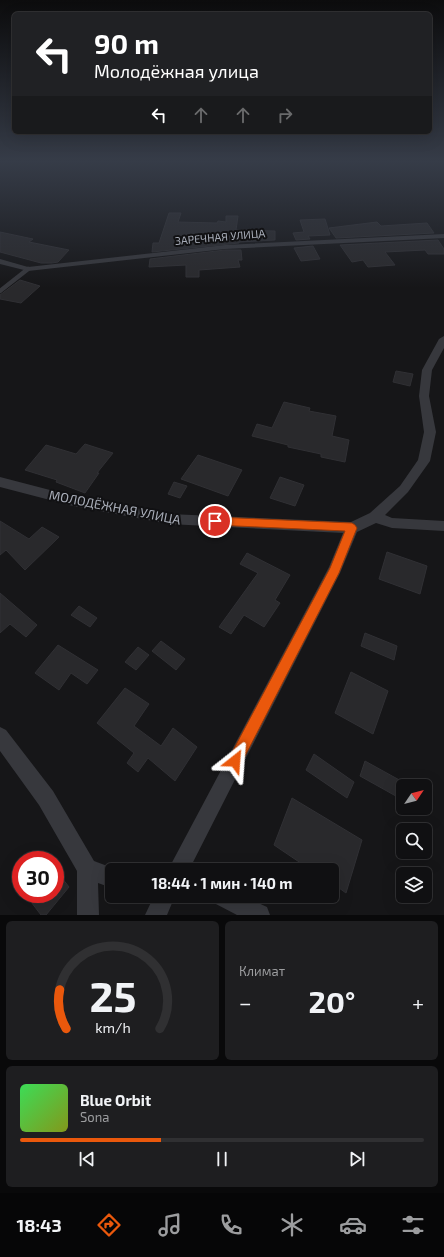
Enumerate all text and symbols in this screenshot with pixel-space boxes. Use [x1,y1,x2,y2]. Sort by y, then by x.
text: 90 m [94,26,159,60]
icon: left [28,28,80,80]
text: Молодёжная улица [94,60,259,82]
icon: left [148,104,170,126]
icon: ahead [190,104,212,126]
icon: ahead [232,104,254,126]
icon: right [274,104,296,126]
street label: ЗАРЕЧНАЯ УЛИЦА [174,226,266,247]
street label: МОЛОДЁЖНАЯ УЛИЦА [48,486,182,528]
pin [198,504,232,538]
icon: arrive [204,510,226,532]
position arrow [214,740,256,782]
north arrow [396,779,432,815]
map controls [396,779,432,903]
button: search [396,823,432,859]
speed limit sign: 30 [12,851,64,903]
button: layers [396,867,432,903]
text: 18:44 · 1 мин · 140 m [152,874,292,892]
text: Климат [239,963,285,979]
text: 25 [89,969,136,1019]
text: 20° [309,983,355,1019]
text: − [239,989,252,1015]
text: + [412,989,424,1015]
text: km/h [95,1018,130,1035]
text: Blue Orbit [80,1091,151,1109]
text: Sona [80,1109,109,1125]
icon: previous [76,1148,98,1170]
icon: pause [211,1148,233,1170]
icon: next [346,1148,368,1170]
icon: directions [95,1211,123,1239]
icon: music [156,1211,184,1239]
icon: phone [217,1211,245,1239]
icon: climate [278,1211,306,1239]
icon: car [339,1211,367,1239]
icon: filters [399,1211,427,1239]
text: 18:43 [16,1214,62,1236]

